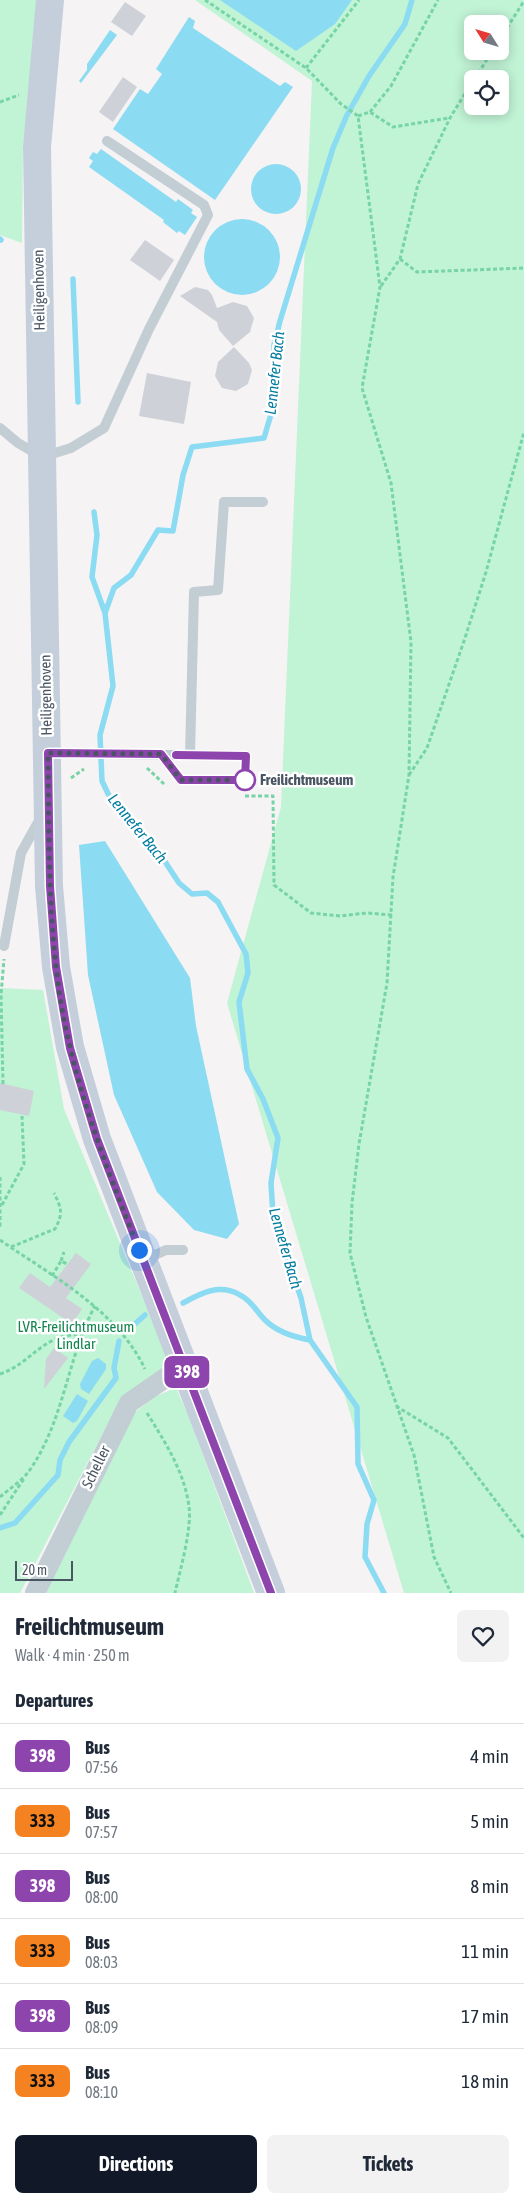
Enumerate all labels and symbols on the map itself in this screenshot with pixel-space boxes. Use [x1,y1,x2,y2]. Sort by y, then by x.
north arrow [464,15,509,60]
street label: Heiligenhoven [29,249,48,331]
water label: Lennefer Bach [261,330,287,415]
street label: Heiligenhoven [36,654,55,736]
marker: Freilichtmuseum [234,769,256,791]
place label: Freilichtmuseum [260,771,353,788]
water label: Lennefer Bach [105,790,171,866]
water label: Lennefer Bach [266,1205,306,1291]
your location [127,1238,152,1263]
park label: LVR-Freilichtmuseum Lindlar [18,1318,134,1352]
line badge: 398 [158,1356,216,1388]
street label: Scheller [78,1442,113,1491]
scale bar [15,1558,72,1581]

